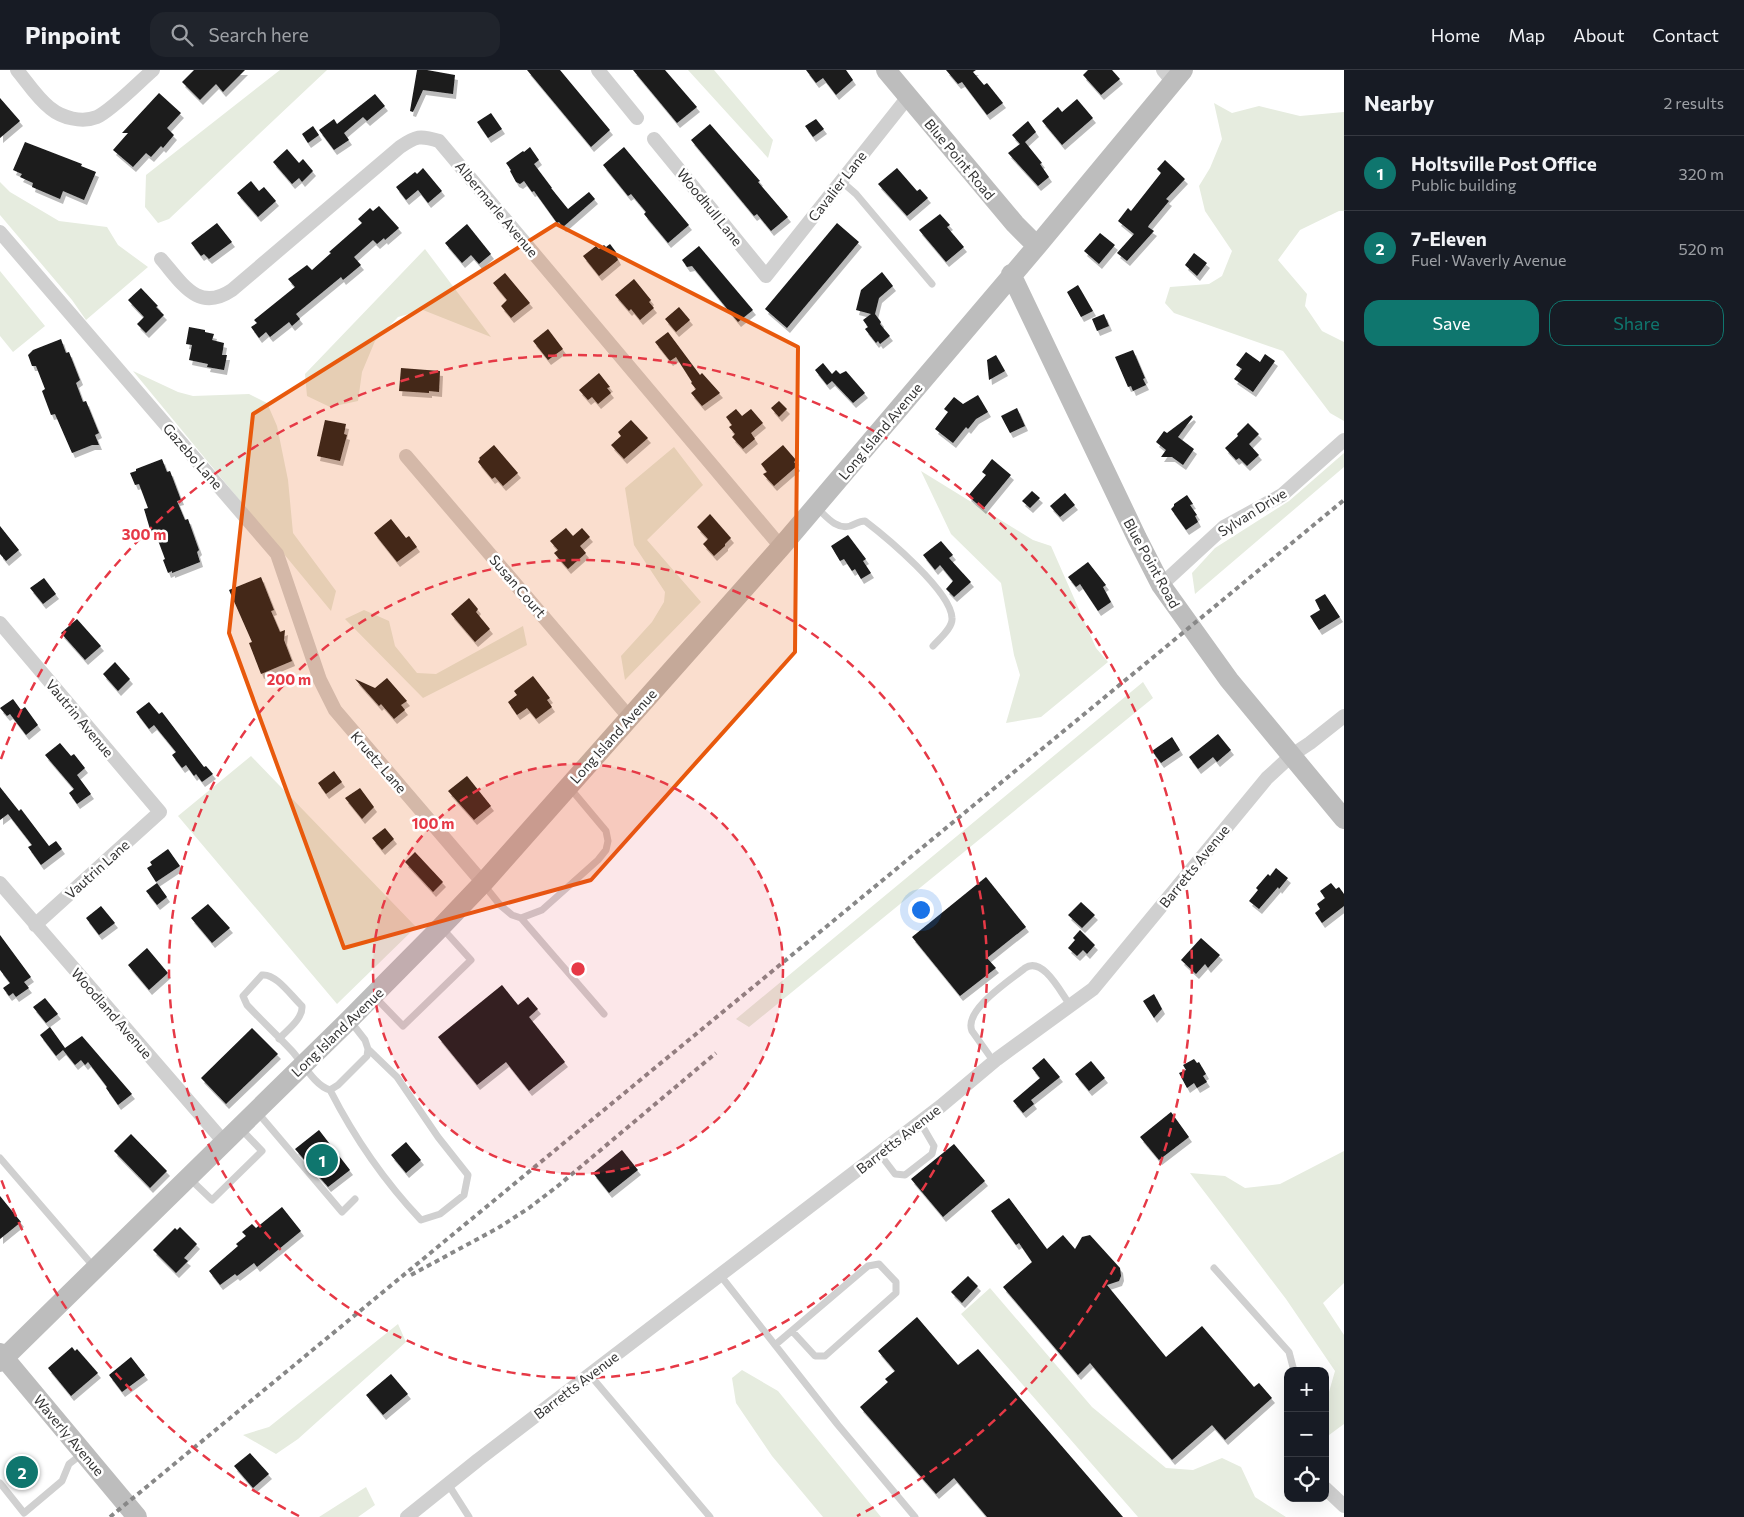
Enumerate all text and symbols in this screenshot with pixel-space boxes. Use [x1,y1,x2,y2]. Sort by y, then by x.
search box [150,12,500,57]
text: Pinpoint [25,20,120,49]
icon: search [168,21,196,49]
text: Search here [208,23,309,46]
text: Home [1431,24,1480,46]
text: Map [1508,24,1545,46]
text: About [1573,24,1625,46]
text: Contact [1653,24,1719,46]
text: Nearby [1364,90,1434,115]
text: 2 results [1663,93,1724,112]
street label: Blue Point Road [921,115,999,203]
street label: Cavalier Lane [804,147,870,225]
text: Holtsville Post Office [1411,152,1597,175]
street label: Albermarle Avenue [452,158,542,260]
text: 1 [1376,164,1384,183]
text: 320 m [1679,164,1724,183]
street label: Woodhull Lane [674,165,746,249]
text: Public building [1411,175,1516,194]
text: 7-Eleven [1411,227,1487,250]
text: 2 [1375,239,1385,258]
text: 520 m [1679,239,1724,258]
text: Fuel · Waverly Avenue [1411,250,1566,269]
button: Save [1364,300,1539,346]
button: Share [1549,300,1724,346]
street label: Long Island Avenue [835,379,925,483]
street label: Gazebo Lane [160,419,226,493]
street label: Sylvan Drive [1215,484,1289,540]
street label: Blue Point Road [1120,515,1184,611]
text: 300 m [122,525,166,543]
street label: Susan Court [486,551,550,621]
text: 200 m [267,670,311,688]
street label: Vautrin Avenue [43,676,117,760]
street label: Long Island Avenue [566,685,660,787]
street label: Kruetz Lane [348,728,410,796]
text: 100 m [412,814,454,832]
street label: Barretts Avenue [1155,821,1233,911]
street label: Vautrin Lane [61,836,133,902]
your location [908,897,934,923]
centre of rings [569,960,587,978]
street label: Woodland Avenue [68,964,156,1062]
street label: Long Island Avenue [287,984,387,1080]
street label: Barretts Avenue [853,1101,943,1177]
pin: 1 [306,1141,338,1179]
street label: Barretts Avenue [530,1348,622,1422]
map controls [1284,1367,1329,1502]
button: + [1284,1367,1329,1412]
street label: Waverly Avenue [30,1391,108,1479]
button: − [1284,1412,1329,1457]
pin: 2 [6,1453,38,1491]
button: locate [1284,1457,1329,1502]

